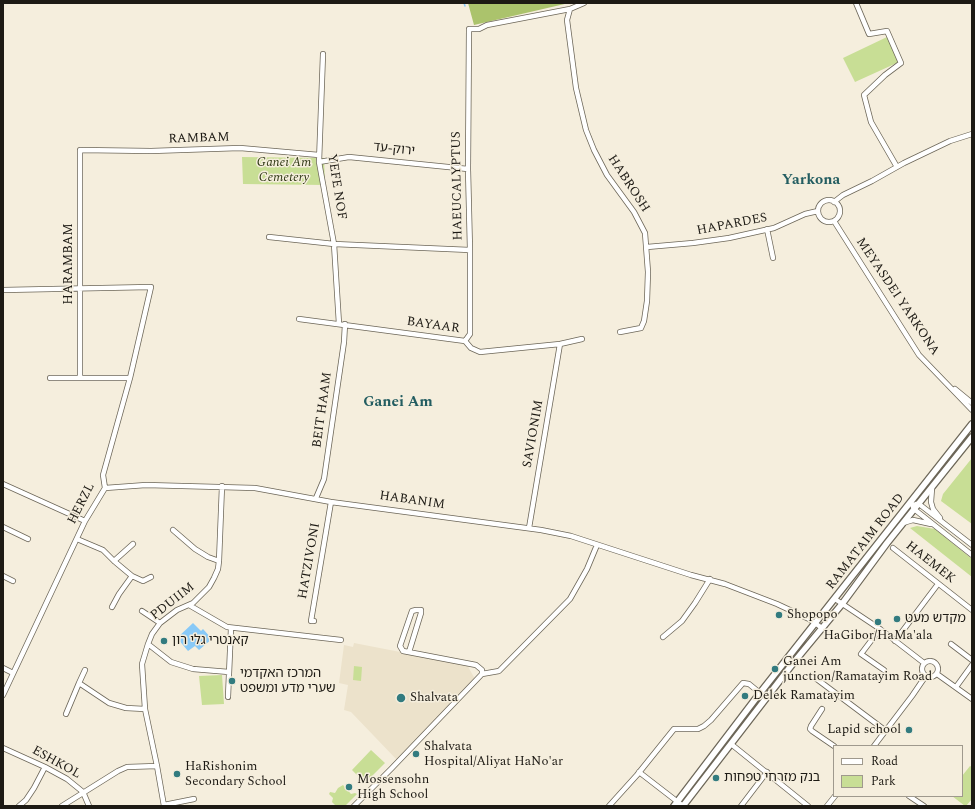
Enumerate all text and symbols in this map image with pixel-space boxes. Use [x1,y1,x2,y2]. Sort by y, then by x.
street label: RAMBAM [168,130,230,148]
street label: HAEUCALYPTUS [449,131,467,241]
street label: ירוק-עד [372,140,416,160]
street label: HABROSH [604,152,652,216]
street label: YEFE NOF [323,153,349,221]
park label: Ganei Am Cemetery [257,155,311,186]
district label: Yarkona [782,172,840,190]
street label: HAPARDES [696,211,768,239]
street label: HARAMBAM [61,223,77,305]
street label: MEYASDEI YARKONA [852,235,942,359]
street label: BAYAAR [406,315,460,337]
street label: BEIT HAAM [310,371,336,449]
district label: Ganei Am [363,394,433,412]
street label: SAVIONIM [520,399,548,469]
street label: HERZL [65,481,99,527]
street label: HABANIM [378,489,446,513]
street label: RAMATAIM ROAD [824,491,908,593]
street label: HATZIVONI [296,522,324,600]
street label: HAEMEK [902,539,958,587]
street label: PDUIIM [148,580,198,624]
place label: Shopopo [787,607,837,623]
marker: Shopopo [774,610,784,620]
place label: מקדש מעט [905,611,966,627]
marker: מקדש מעט [892,614,902,624]
marker: HaGibor/HaMa'ala [873,617,883,627]
place label: HaGibor/HaMa'ala [823,628,933,644]
place label: קאנטרי גלי רון [172,633,249,649]
marker: קאנטרי גלי רון [159,636,169,646]
place label: Ganei Am junction/Ramatayim Road [783,654,932,685]
marker: Ganei Am junction/Ramatayim Road [770,664,780,674]
place label: המרכז האקדמי שערי מדע ומשפט [240,666,336,697]
marker: המרכז האקדמי שערי מדע ומשפט [227,676,237,686]
place label: Delek Ramatayim [753,688,855,704]
place label: Shalvata [410,690,458,706]
marker: Delek Ramatayim [740,691,750,701]
marker: Shalvata [395,692,407,704]
place label: Lapid school [827,722,901,738]
marker: Lapid school [904,725,914,735]
place label: Shalvata Hospital/Aliyat HaNo'ar [424,739,563,770]
street label: ESHKOL [29,743,83,783]
legend [833,745,963,797]
marker: Shalvata Hospital/Aliyat HaNo'ar [411,749,421,759]
text: Road [871,752,898,771]
place label: HaRishonim Secondary School [185,759,286,790]
marker: HaRishonim Secondary School [172,769,182,779]
place label: בנק מזרחי טפחות [724,770,820,786]
place label: Mossensohn High School [357,772,429,803]
text: Park [871,772,896,791]
marker: בנק מזרחי טפחות [711,773,721,783]
marker: Mossensohn High School [344,782,354,792]

